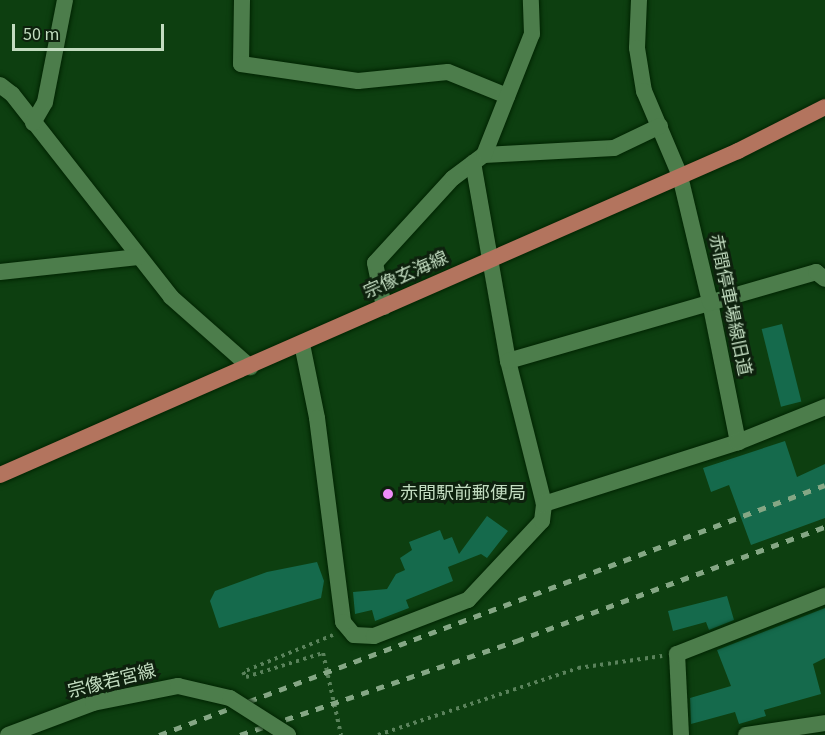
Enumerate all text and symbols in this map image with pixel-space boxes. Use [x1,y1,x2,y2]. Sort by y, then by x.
scale bar [15,12,166,50]
text: 50 m [23,22,59,47]
street label: 赤間停車場線旧道 [703,232,755,378]
street label: 宗像玄海線 [360,248,452,304]
place label: 赤間駅前郵便局 [400,483,526,505]
marker: 赤間駅前郵便局 [381,487,395,501]
street label: 宗像若宮線 [66,661,158,703]

